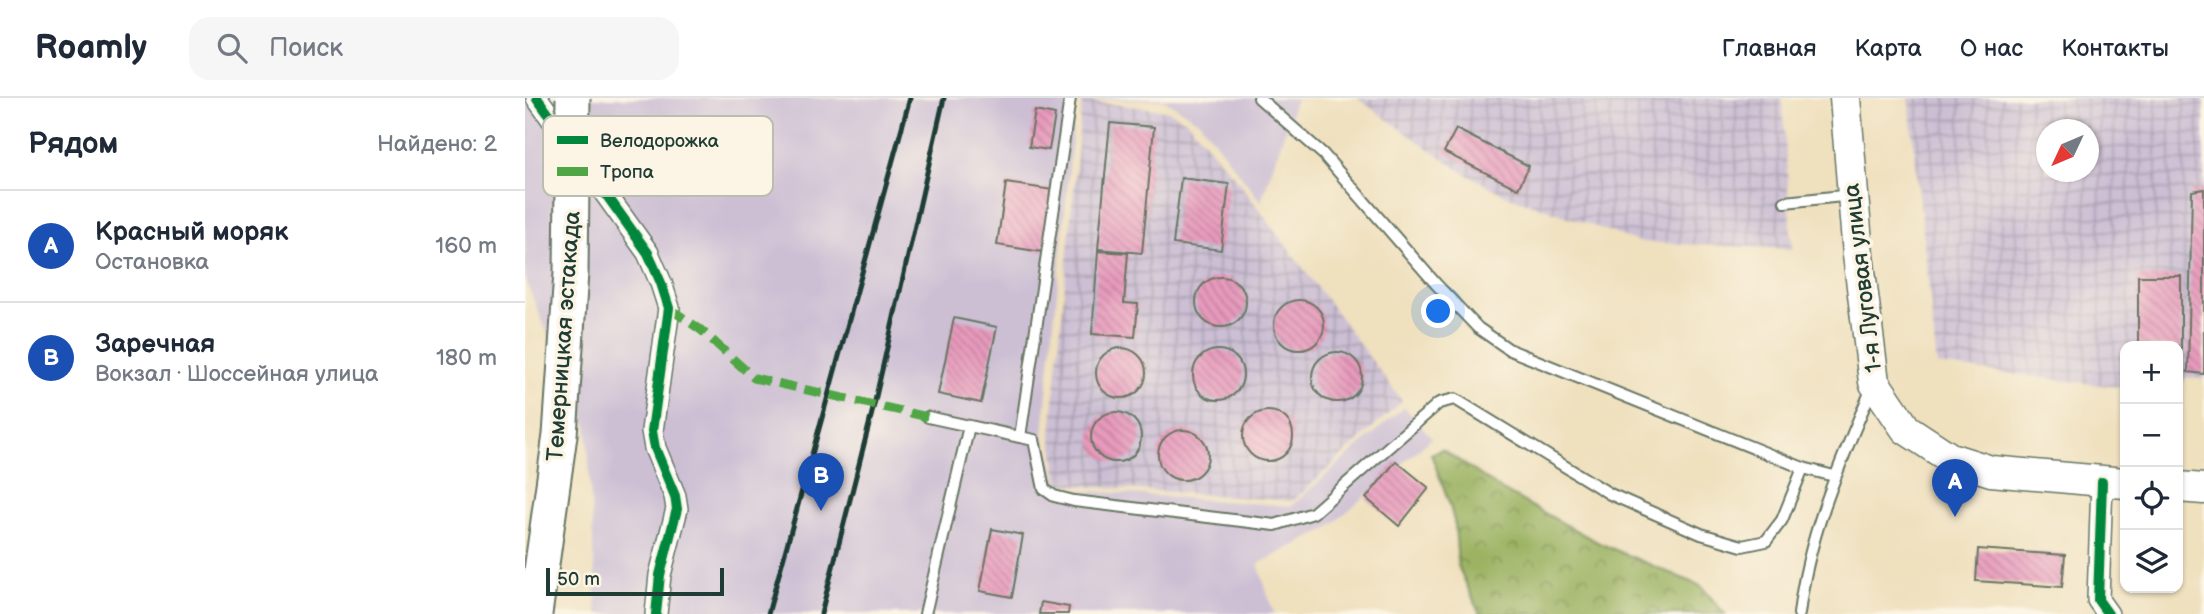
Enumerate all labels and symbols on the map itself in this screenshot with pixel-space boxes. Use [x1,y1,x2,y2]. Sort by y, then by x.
legend [543,116,773,196]
north arrow [2036,119,2099,182]
text: Велодорожка [600,130,719,153]
text: Тропа [600,161,654,184]
street label: 1-я Луговая улица [1837,182,1888,374]
street label: Темерницкая эстакада [541,209,587,462]
your location [1421,294,1455,328]
pin: B [798,453,844,511]
pin: A [1932,459,1978,517]
scale bar [546,565,725,597]

